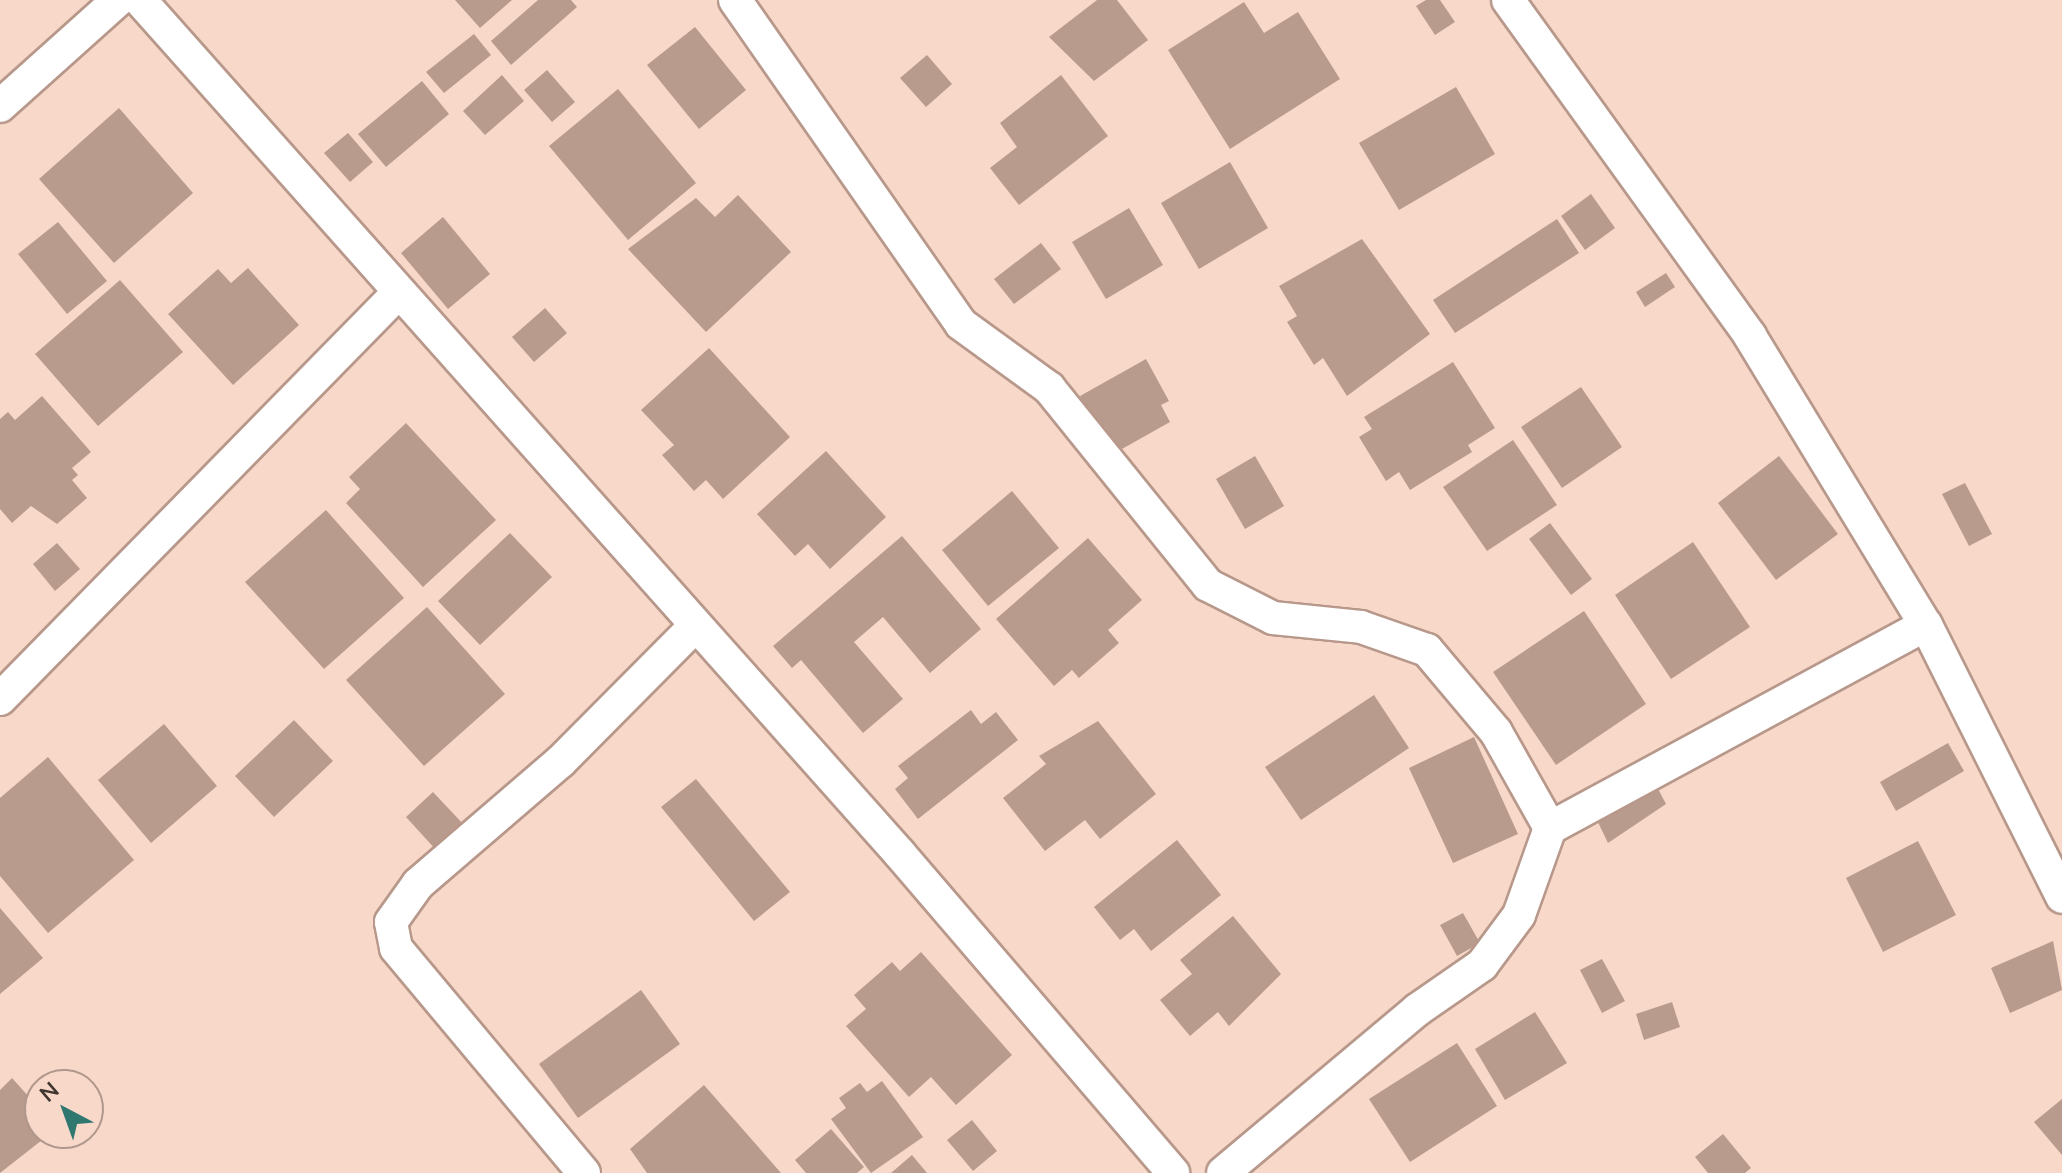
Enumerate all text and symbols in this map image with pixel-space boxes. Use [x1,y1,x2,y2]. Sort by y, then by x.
north arrow [24,1069,104,1149]
text: N [34,1076,66,1109]

